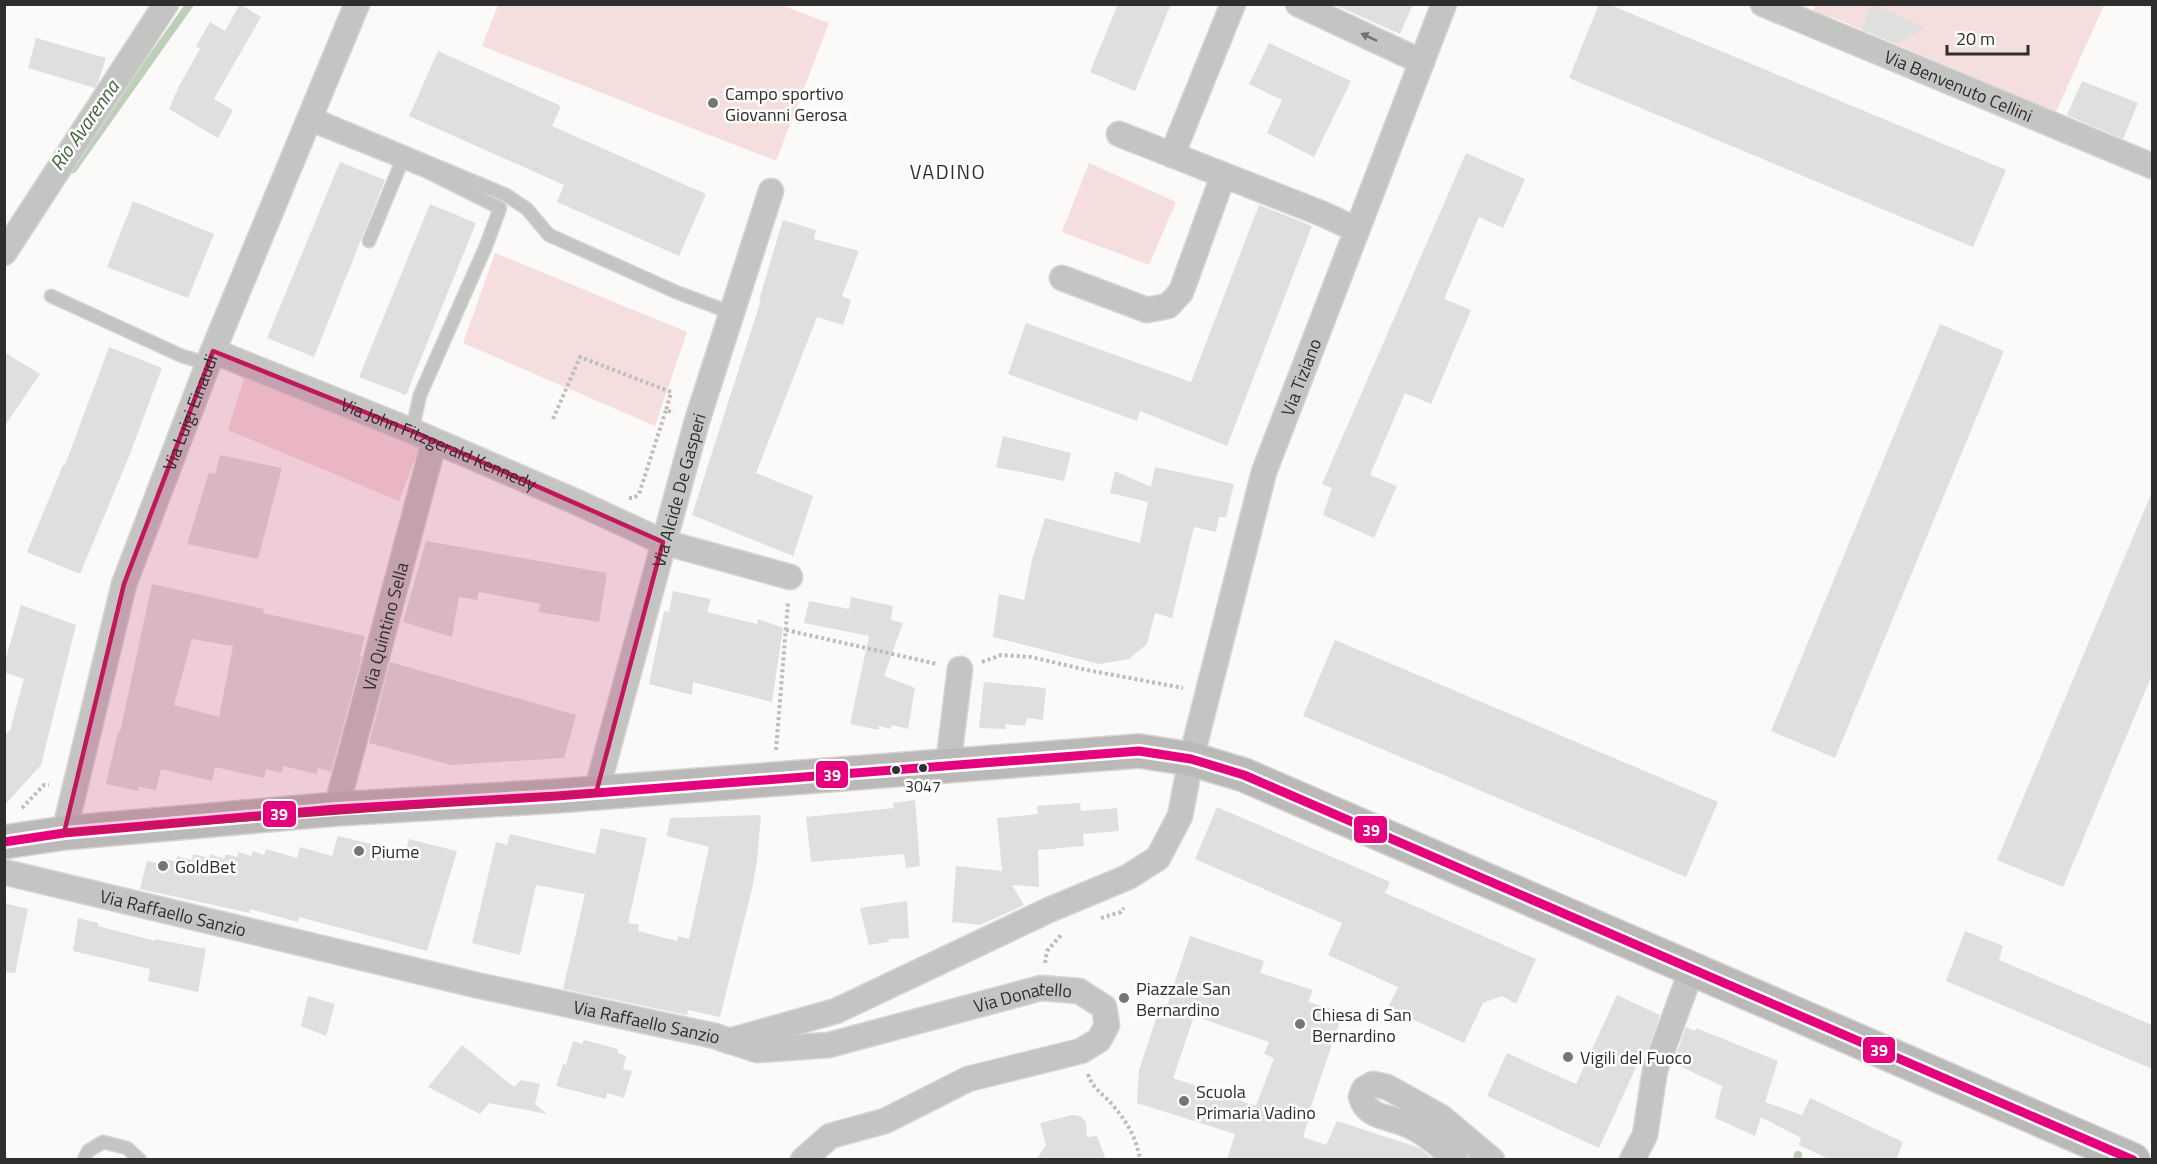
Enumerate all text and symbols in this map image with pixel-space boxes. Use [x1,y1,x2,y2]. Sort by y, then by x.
scale bar [1947,18,2028,56]
text: 20 m [1956,25,1995,52]
one-way arrow [1360,32,1378,42]
street label: Via Benvenuto Cellini [1880,43,2037,128]
water label: Rio Avarenna [41,73,127,177]
place label: Campo sportivo Giovanni Gerosa [725,80,847,128]
marker: Campo sportivo Giovanni Gerosa [706,96,720,110]
district label: VADINO [910,156,986,187]
street label: Via Tiziano [1273,334,1328,420]
street label: Via Luigi Einaudi [155,350,224,474]
street label: Via John Fitzgerald Kennedy [337,390,541,497]
street label: Via Alcide De Gasperi [644,409,712,570]
street label: Via Quintino Sella [355,559,415,694]
line badge: 39 [815,760,849,789]
marker: 3047 [917,762,929,774]
text: 39 [823,763,841,787]
unlabelled marker [890,764,902,776]
place label: 3047 [905,774,941,798]
line badge: 39 [262,800,297,828]
text: 39 [270,802,288,826]
line badge: 39 [1353,815,1388,844]
text: 39 [1362,818,1380,842]
place label: Piume [371,838,419,865]
marker: Piume [352,844,366,858]
place label: GoldBet [175,853,236,880]
marker: GoldBet [156,859,170,873]
street label: Via Raffaello Sanzio [97,882,249,943]
street label: Via Donatello [970,974,1073,1019]
place label: Piazzale San Bernardino [1136,975,1231,1023]
marker: Piazzale San Bernardino [1117,991,1131,1005]
street label: Via Raffaello Sanzio [571,993,724,1050]
place label: Chiesa di San Bernardino [1312,1001,1412,1049]
marker: Chiesa di San Bernardino [1293,1017,1307,1031]
line badge: 39 [1862,1036,1896,1064]
text: 39 [1870,1038,1888,1062]
place label: Vigili del Fuoco [1580,1044,1692,1071]
marker: Vigili del Fuoco [1561,1050,1575,1064]
place label: Scuola Primaria Vadino [1196,1078,1316,1126]
marker: Scuola Primaria Vadino [1177,1094,1191,1108]

